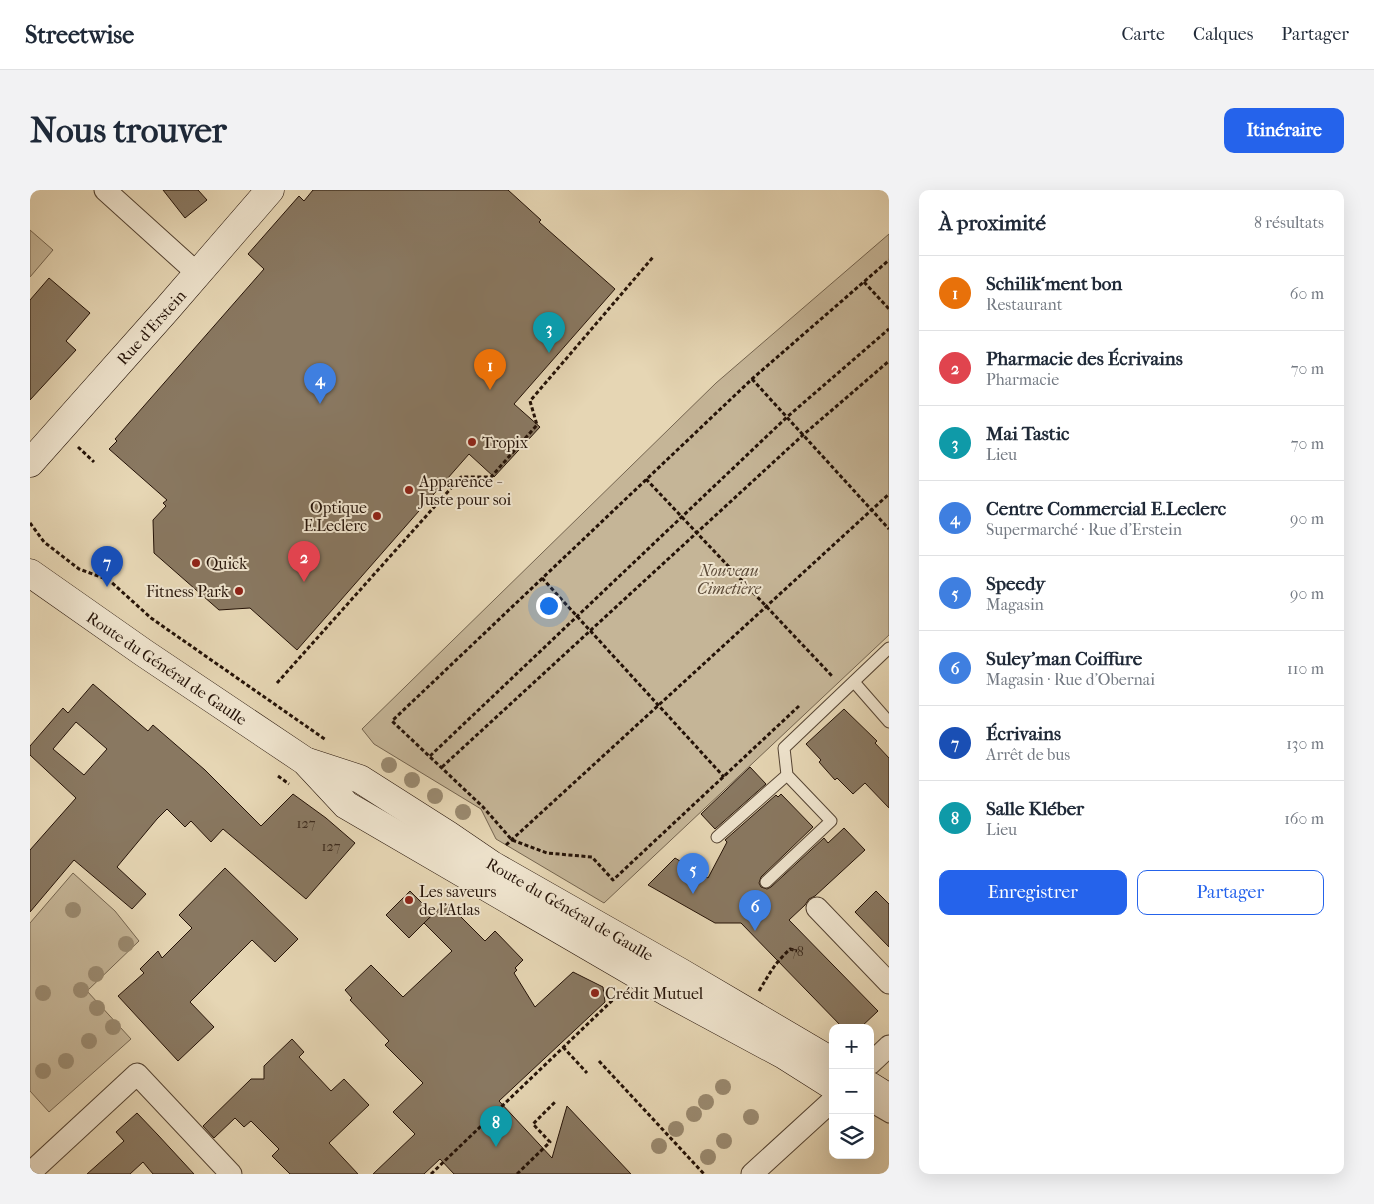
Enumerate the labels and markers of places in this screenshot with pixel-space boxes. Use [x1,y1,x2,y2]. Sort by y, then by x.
pin: 3 [533,312,565,353]
pin: 1 [474,349,506,390]
pin: 4 [304,363,336,404]
place label: Tropix [482,433,529,452]
marker: Tropix [466,436,478,448]
place label: Apparence - Juste pour soi [417,472,512,509]
marker: Apparence - Juste pour soi [403,484,415,496]
place label: Optique E.Leclerc [304,498,367,535]
marker: Optique E.Leclerc [371,510,383,522]
pin: 2 [288,541,320,582]
pin: 7 [91,546,123,587]
place label: Quick [206,554,248,573]
marker: Quick [190,557,202,569]
place label: Fitness Park [146,582,230,601]
marker: Fitness Park [233,585,245,597]
pin: 5 [677,853,709,894]
place label: Les saveurs de l'Atlas [419,882,496,919]
pin: 6 [739,890,771,931]
marker: Les saveurs de l'Atlas [403,894,415,906]
place label: Crédit Mutuel [605,984,704,1003]
marker: Crédit Mutuel [589,987,601,999]
pin: 8 [480,1106,512,1147]

